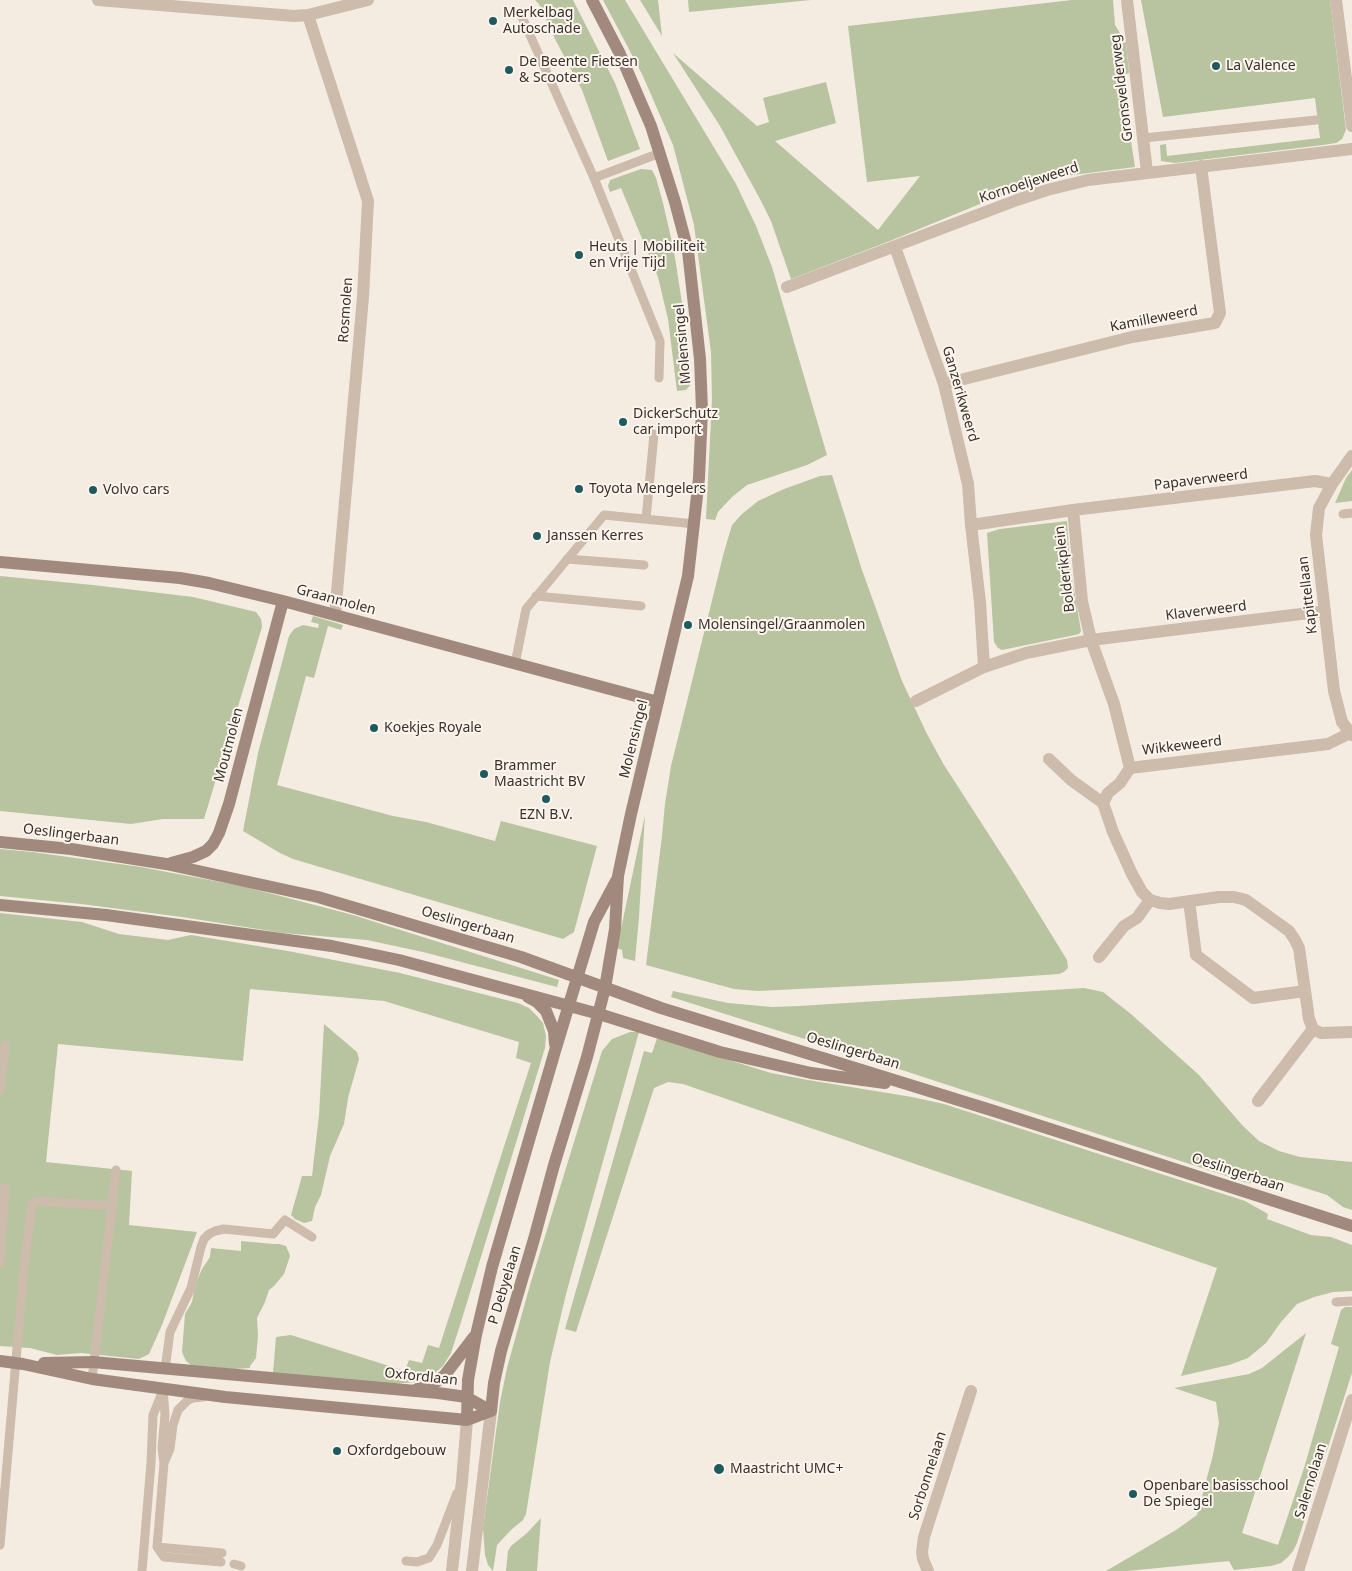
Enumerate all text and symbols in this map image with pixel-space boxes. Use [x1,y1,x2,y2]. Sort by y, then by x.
place label: Merkelbag Autoschade [503,5,581,38]
marker: Merkelbag Autoschade [487,15,499,27]
street label: Gronsvelderweg [1107,33,1137,143]
place label: De Beente Fietsen & Scooters [519,54,638,86]
place label: La Valence [1226,58,1296,74]
marker: La Valence [1210,60,1222,72]
marker: De Beente Fietsen & Scooters [503,64,515,76]
street label: Kornoeljeweerd [977,159,1081,207]
place label: Heuts | Mobiliteit en Vrije Tijd [589,239,705,272]
marker: Heuts | Mobiliteit en Vrije Tijd [573,249,585,261]
street label: Rosmolen [335,277,357,343]
street label: Kamilleweerd [1109,302,1199,336]
street label: Molensingel [671,303,695,385]
street label: Ganzerikweerd [938,344,982,444]
place label: DickerSchutz car import [633,406,718,438]
marker: DickerSchutz car import [617,416,629,428]
street label: Papaverweerd [1153,466,1249,494]
place label: Toyota Mengelers [589,481,706,497]
place label: Volvo cars [103,482,169,498]
marker: Toyota Mengelers [573,483,585,495]
marker: Volvo cars [87,484,99,496]
street label: Bolderikplein [1051,525,1079,613]
place label: Janssen Kerres [547,528,643,544]
marker: Janssen Kerres [531,530,543,542]
street label: Kapittellaan [1295,555,1321,635]
street label: Graanmolen [294,581,378,619]
street label: Klaverweerd [1164,598,1248,624]
place label: Molensingel/Graanmolen [698,617,865,633]
marker: Molensingel/Graanmolen [682,619,694,631]
street label: Molensingel [616,698,652,780]
street label: Moutmolen [211,706,247,784]
place label: Koekjes Royale [384,720,482,736]
marker: Koekjes Royale [368,722,380,734]
street label: Wikkeweerd [1141,733,1223,759]
place label: Brammer Maastricht BV [494,758,585,790]
marker: Brammer Maastricht BV [478,768,490,780]
marker: EZN B.V. [540,793,552,805]
place label: EZN B.V. [519,807,573,823]
street label: Oeslingerbaan [22,821,120,849]
street label: Oeslingerbaan [419,903,517,947]
street label: Oeslingerbaan [804,1029,902,1073]
street label: Oeslingerbaan [1189,1150,1287,1196]
street label: P Debyelaan [485,1244,525,1326]
street label: Oxfordlaan [383,1365,459,1389]
street label: Sorbonnelaan [906,1430,950,1522]
street label: Salernolaan [1292,1441,1330,1521]
place label: Oxfordgebouw [347,1443,446,1459]
marker: Oxfordgebouw [331,1445,343,1457]
place label: Maastricht UMC+ [730,1461,843,1477]
marker: Maastricht UMC+ [712,1462,726,1476]
place label: Openbare basisschool De Spiegel [1143,1478,1289,1510]
marker: Openbare basisschool De Spiegel [1127,1488,1139,1500]

